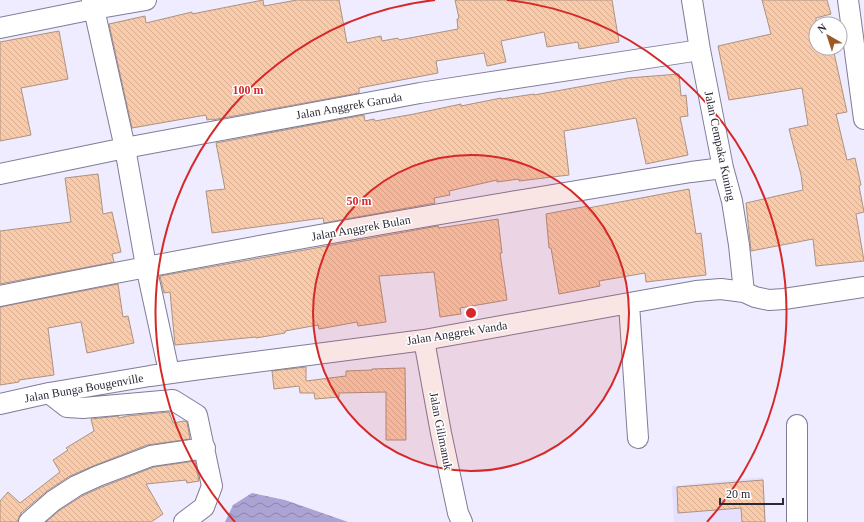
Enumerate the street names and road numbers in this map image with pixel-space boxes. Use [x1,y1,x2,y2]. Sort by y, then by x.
street label: Jalan Anggrek Garuda [295,90,404,122]
street label: Jalan Cempaka Kuning [702,90,738,202]
street label: Jalan Anggrek Bulan [310,212,412,244]
street label: Jalan Anggrek Vanda [406,318,509,348]
street label: Jalan Bunga Bougenville [23,371,145,405]
street label: Jalan Gilimanuk [427,391,455,471]

